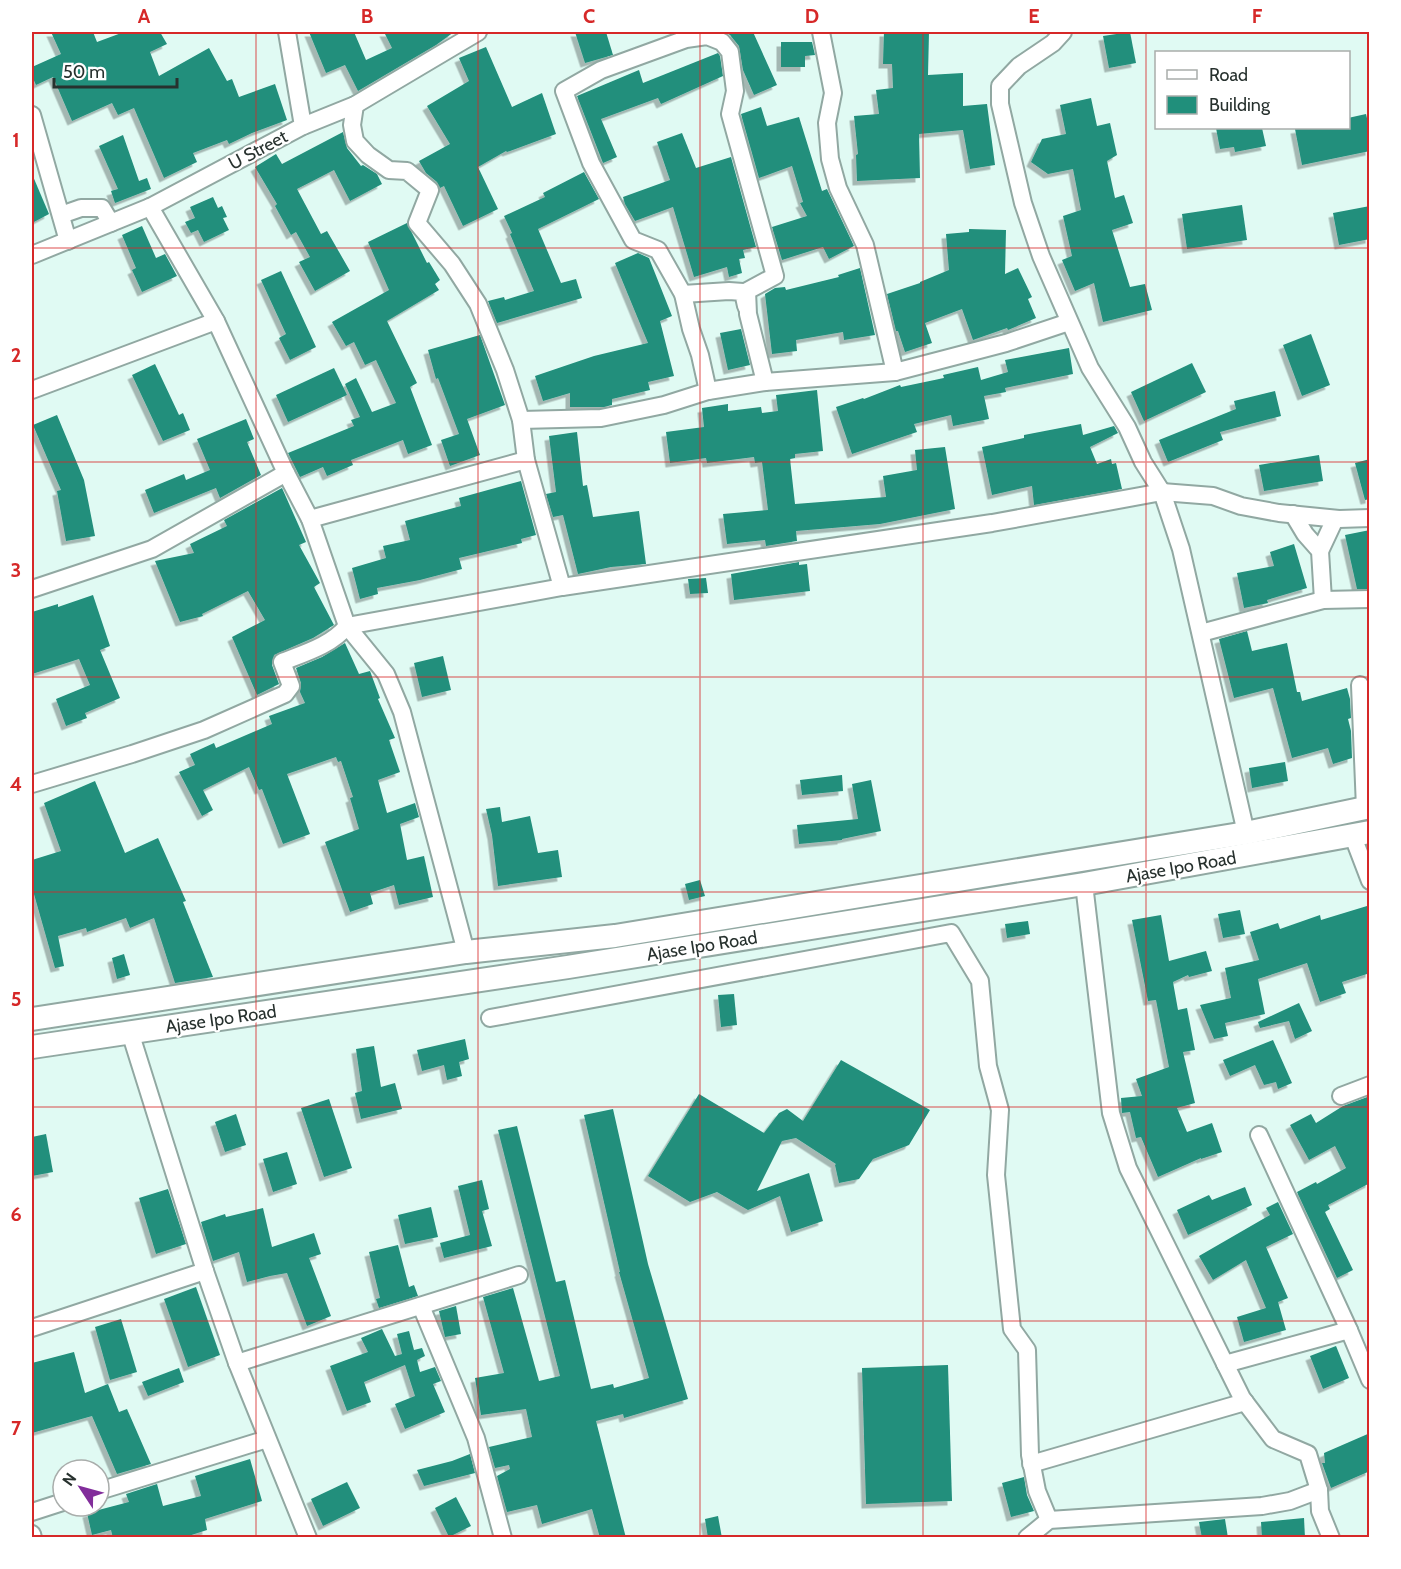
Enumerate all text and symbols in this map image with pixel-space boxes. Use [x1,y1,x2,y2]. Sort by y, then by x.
text: A [138,4,151,28]
text: B [361,4,373,28]
text: C [583,4,595,28]
text: D [805,4,819,28]
text: E [1028,4,1040,28]
text: F [1252,4,1263,28]
scale bar [54,51,177,89]
legend [1155,51,1350,129]
text: 50 m [63,61,105,83]
text: Road [1209,64,1248,86]
text: Building [1209,94,1271,116]
street label: U Street [225,125,291,175]
text: 1 [12,128,20,152]
text: 2 [11,343,21,367]
text: 3 [11,558,21,582]
text: 4 [10,772,22,796]
street label: Ajase Ipo Road [1124,846,1238,888]
street label: Ajase Ipo Road [645,926,759,966]
text: 5 [11,987,21,1011]
street label: Ajase Ipo Road [164,1000,278,1038]
text: 6 [10,1202,22,1226]
text: 7 [11,1416,22,1440]
north arrow [51,1458,111,1518]
text: N [58,1469,80,1490]

